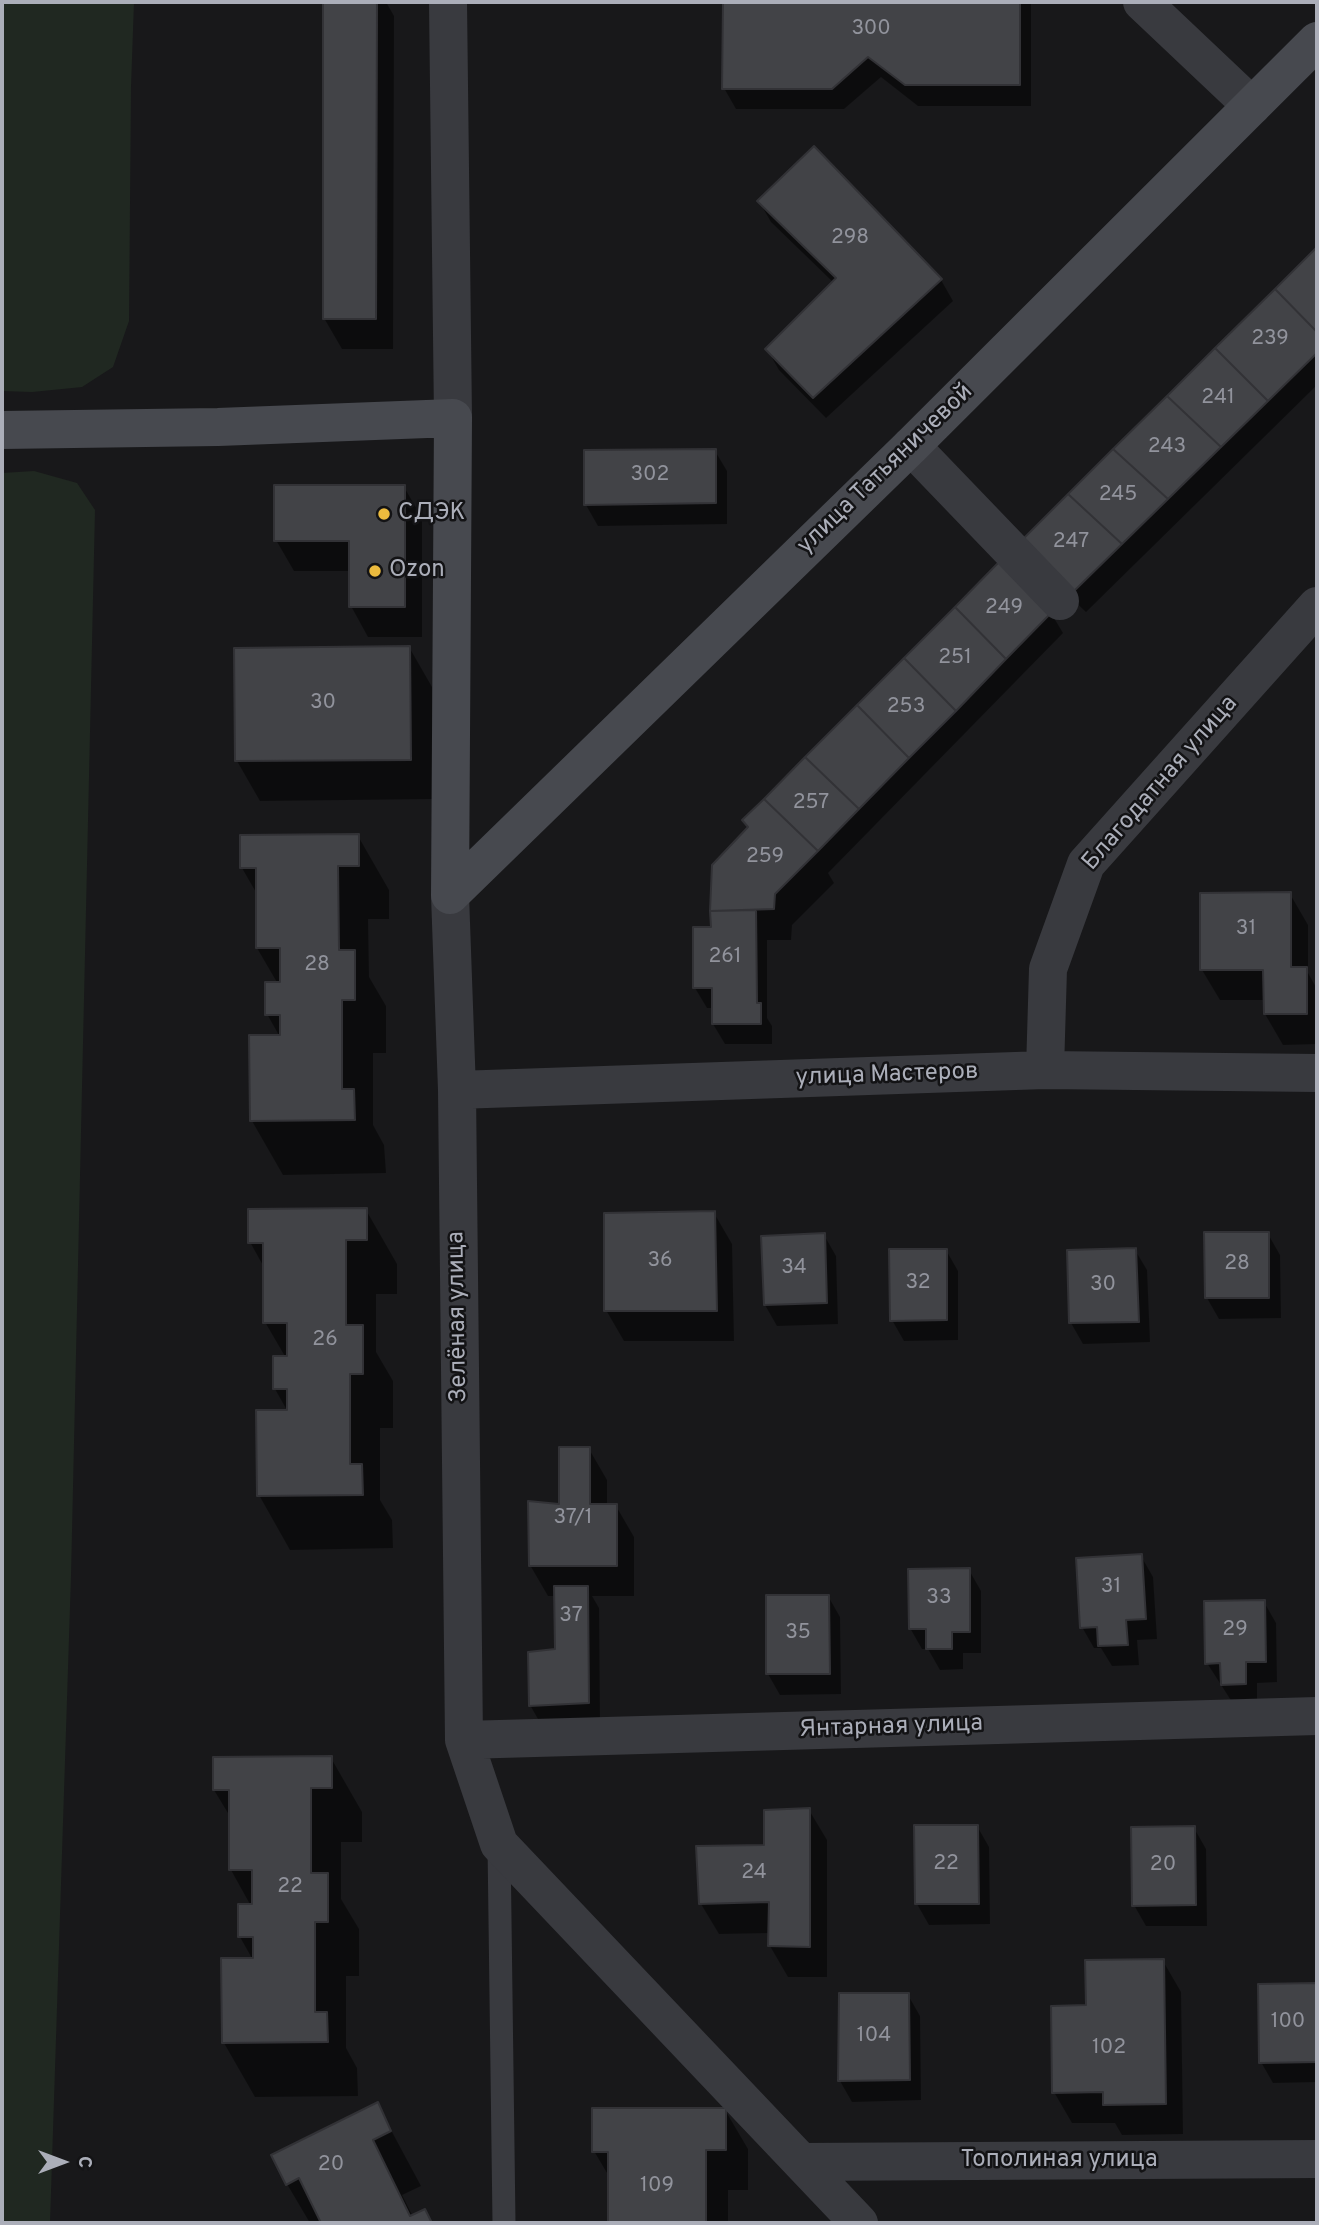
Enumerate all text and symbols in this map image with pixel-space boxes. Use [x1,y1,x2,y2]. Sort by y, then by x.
house number: 300 [851,17,891,43]
house number: 298 [831,226,869,252]
house number: 239 [1251,327,1289,353]
street label: улица Татьяничевой [792,379,980,561]
house number: 241 [1201,386,1235,412]
house number: 243 [1148,435,1186,461]
house number: 302 [631,463,669,489]
house number: 245 [1099,483,1137,509]
place label: СДЭК [398,500,465,528]
marker: СДЭК [376,506,392,522]
house number: 247 [1053,530,1089,556]
place label: Ozon [389,557,445,585]
marker: Ozon [367,563,383,579]
house number: 249 [985,596,1023,622]
house number: 251 [938,646,972,672]
house number: 30 [310,691,336,717]
street label: Благодатная улица [1077,691,1245,877]
house number: 253 [887,695,925,721]
house number: 257 [793,791,829,817]
house number: 259 [746,845,784,871]
house number: 31 [1236,917,1256,943]
house number: 261 [708,945,742,971]
house number: 28 [304,953,330,979]
street label: улица Мастеров [795,1058,979,1094]
street label: Зелёная улица [443,1231,475,1403]
house number: 36 [647,1249,673,1275]
house number: 28 [1224,1252,1250,1278]
house number: 34 [781,1256,807,1282]
house number: 32 [905,1271,931,1297]
house number: 30 [1090,1273,1116,1299]
house number: 26 [312,1328,338,1354]
house number: 37/1 [553,1506,593,1532]
house number: 31 [1101,1575,1121,1601]
house number: 33 [926,1586,952,1612]
house number: 37 [559,1604,583,1630]
house number: 29 [1222,1618,1248,1644]
house number: 35 [785,1621,811,1647]
street label: Янтарная улица [798,1710,984,1746]
house number: 22 [933,1852,959,1878]
house number: 20 [1150,1853,1176,1879]
house number: 24 [741,1861,767,1887]
house number: 22 [277,1875,303,1901]
house number: 100 [1271,2010,1305,2036]
house number: 104 [857,2024,891,2050]
house number: 102 [1092,2036,1126,2062]
north arrow [28,2127,98,2197]
street label: Тополиная улица [960,2147,1158,2175]
house number: 20 [318,2153,344,2179]
text: С [72,2156,96,2168]
house number: 109 [640,2174,674,2200]

